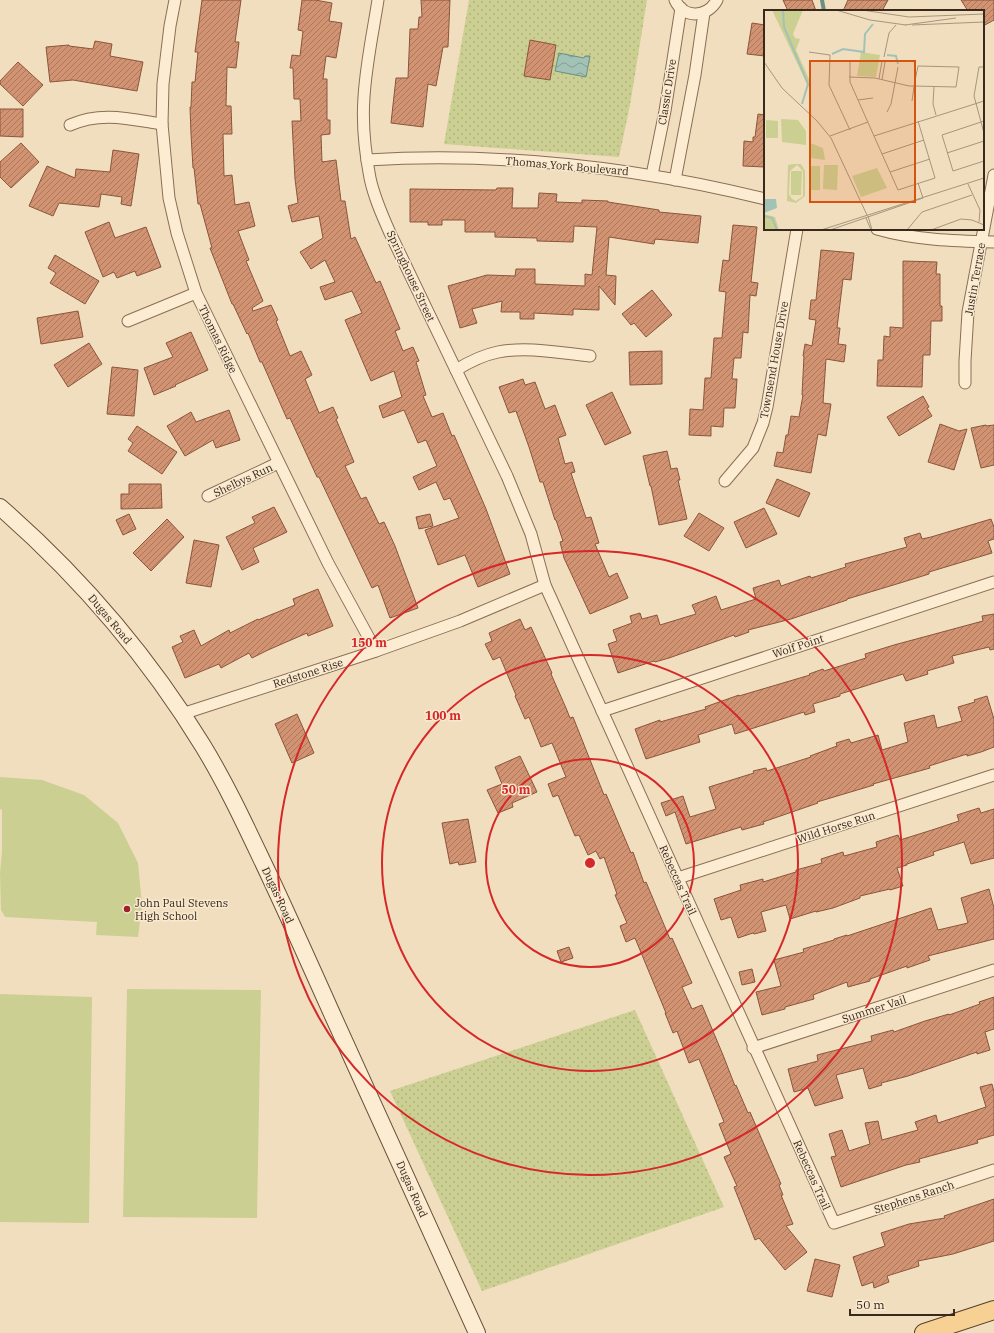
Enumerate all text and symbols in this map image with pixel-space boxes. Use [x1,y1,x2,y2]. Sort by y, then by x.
inset map [764,10,984,230]
street label: Classic Drive [655,58,679,126]
street label: Thomas York Boulevard [505,154,630,178]
street label: Springhouse Street [384,228,438,324]
street label: Justin Terrace [962,241,988,317]
street label: Townsend House Drive [757,300,791,420]
street label: Thomas Ridge [195,303,241,375]
street label: Shelbys Run [211,460,275,500]
street label: Dugas Road [85,591,135,647]
street label: Wolf Point [771,631,826,661]
text: 150 m [351,635,387,650]
street label: Redstone Rise [271,655,345,691]
text: 100 m [425,708,461,723]
text: 50 m [502,782,531,797]
street label: Wild Horse Run [795,808,877,846]
street label: Rebeccas Trail [656,843,700,917]
centre of rings [583,856,597,870]
street label: Dugas Road [259,865,297,926]
place label: John Paul Stevens High School [135,896,228,923]
marker: John Paul Stevens High School [122,904,132,914]
street label: Summer Vail [840,992,908,1026]
street label: Rebeccas Trail [790,1138,834,1212]
street label: Dugas Road [393,1158,431,1220]
street label: Stephens Ranch [872,1177,956,1217]
scale bar [850,1291,954,1317]
text: 50 m [856,1297,885,1312]

